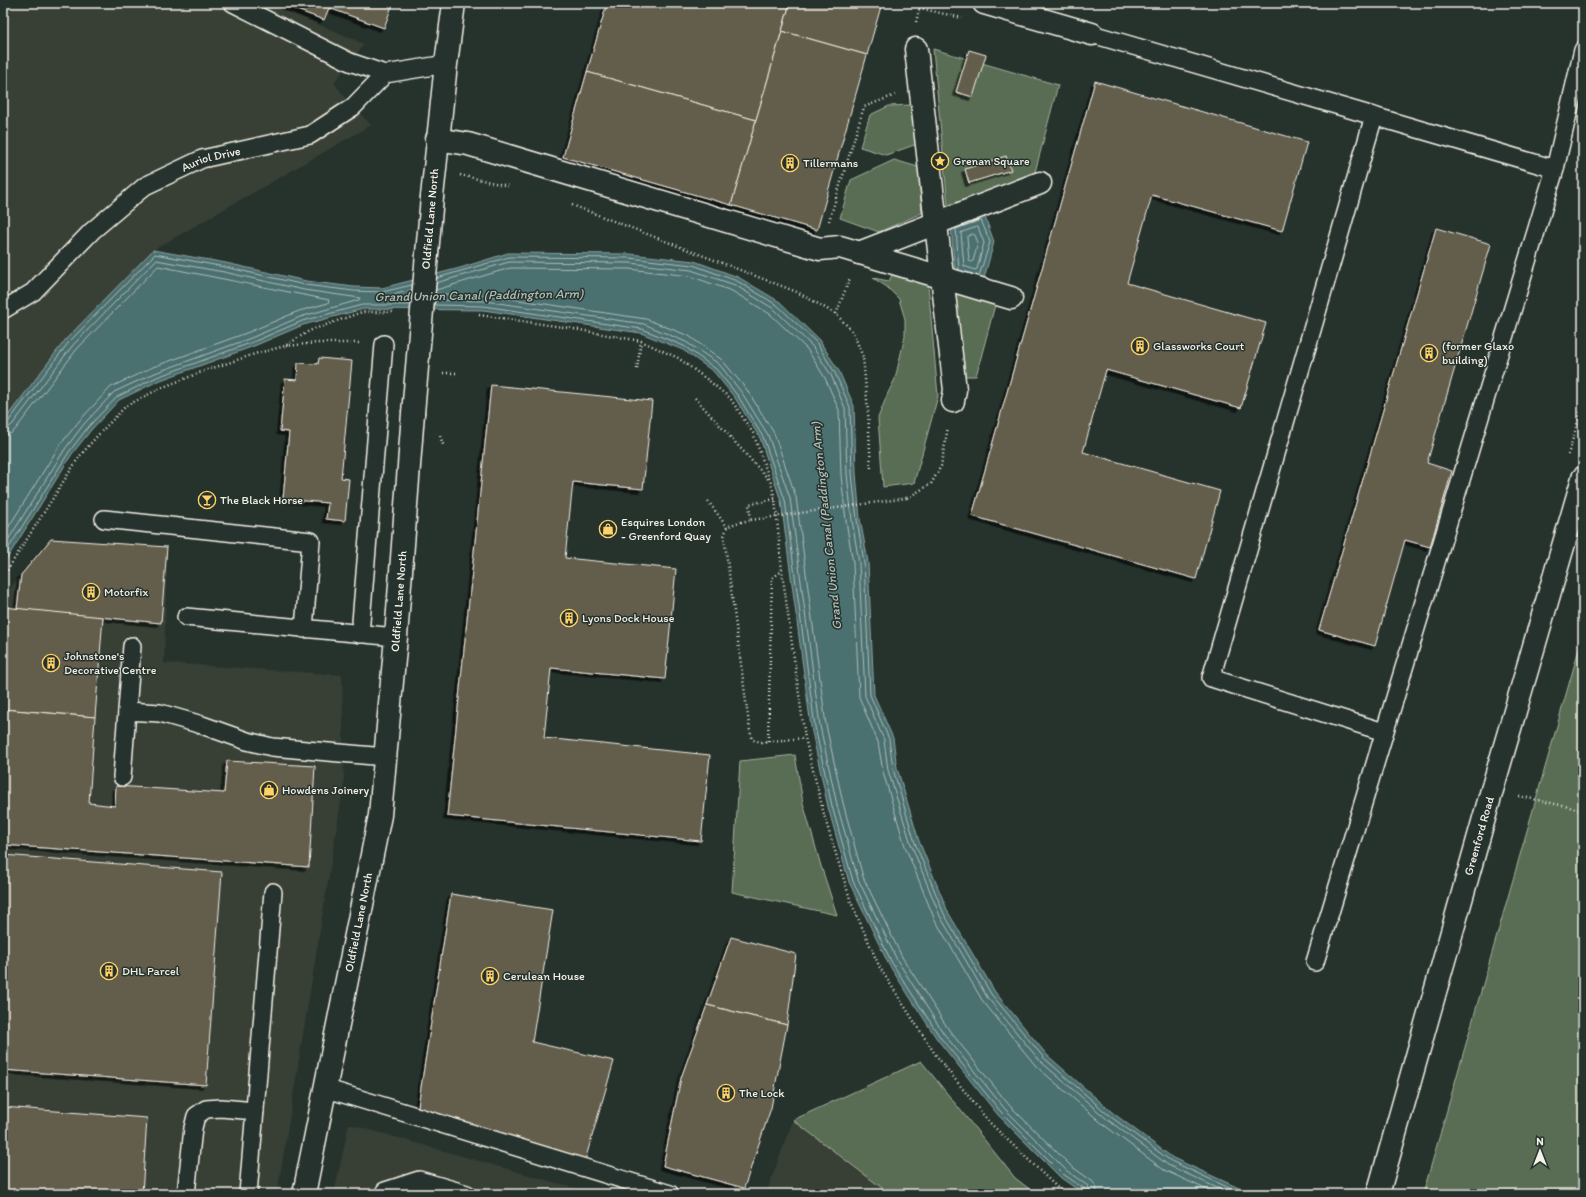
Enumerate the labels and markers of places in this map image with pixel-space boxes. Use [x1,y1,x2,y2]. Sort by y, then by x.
place icon: Grenan Square [930,151,950,171]
building icon: Tillermans [780,153,800,173]
place label: Grenan Square [953,154,1030,168]
place label: Tillermans [803,156,858,170]
building icon: Glassworks Court [1130,336,1150,356]
place label: Glassworks Court [1153,339,1245,353]
place label: (former Glaxo building) [1442,339,1514,367]
building icon: (former Glaxo building) [1419,343,1439,363]
bar icon: The Black Horse [197,490,217,510]
place label: The Black Horse [220,493,303,507]
place label: Esquires London - Greenford Quay [621,515,711,543]
shop icon: Esquires London - Greenford Quay [598,519,618,539]
building icon: Motorfix [81,582,101,602]
place label: Motorfix [104,585,148,599]
building icon: Lyons Dock House [559,608,579,628]
place label: Lyons Dock House [582,611,675,625]
place label: Johnstone's Decorative Centre [64,649,157,677]
building icon: Johnstone's Decorative Centre [41,653,61,673]
shop icon: Howdens Joinery [259,780,279,800]
place label: Howdens Joinery [282,783,369,797]
building icon: DHL Parcel [99,961,119,981]
place label: DHL Parcel [122,964,180,978]
building icon: Cerulean House [480,966,500,986]
place label: Cerulean House [503,969,585,983]
building icon: The Lock [716,1083,736,1103]
place label: The Lock [739,1086,785,1100]

